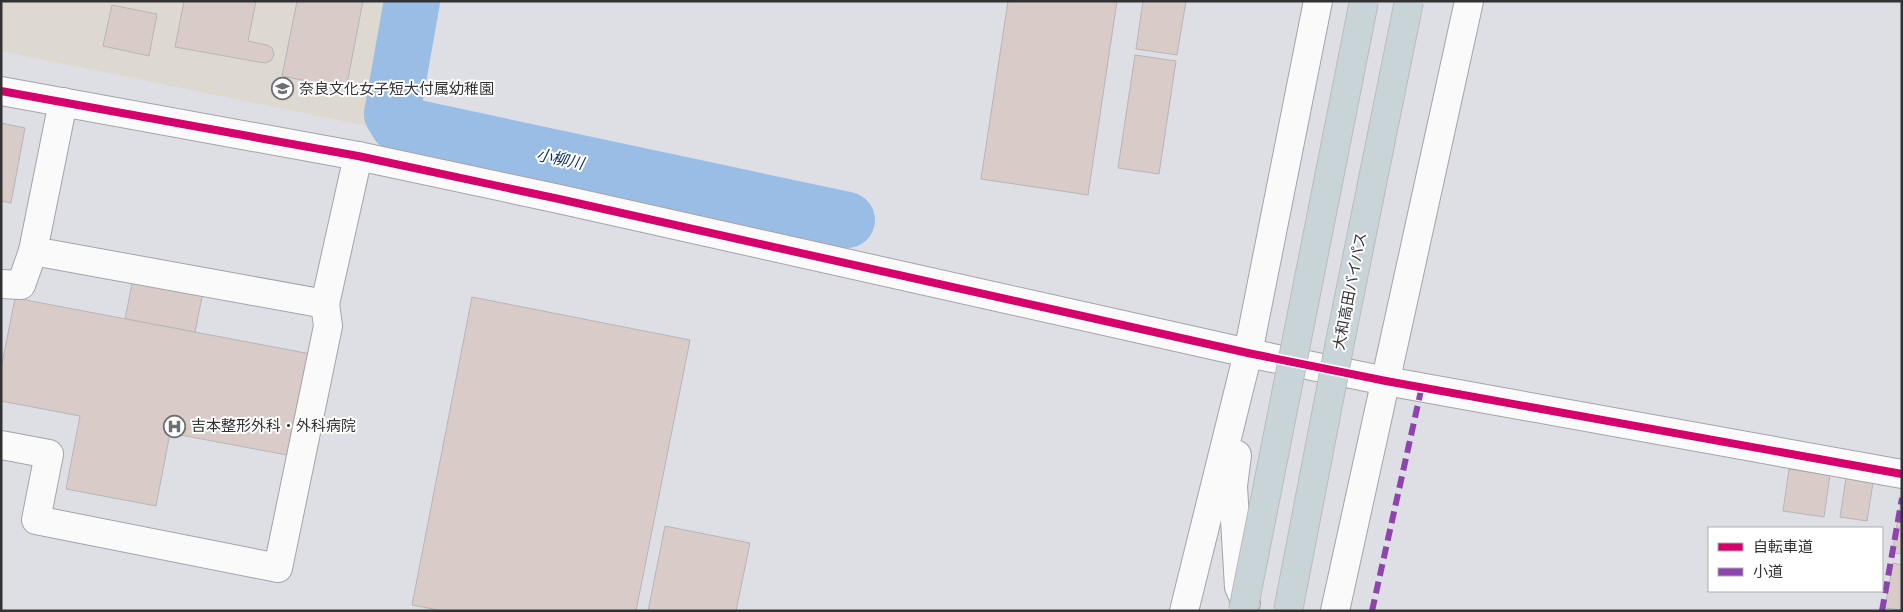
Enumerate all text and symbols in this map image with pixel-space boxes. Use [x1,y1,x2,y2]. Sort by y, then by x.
school or university icon: 奈良文化女子短大付属幼稚園 [271,77,295,101]
place label: 奈良文化女子短大付属幼稚園 [299,80,494,98]
water label: 小柳川 [535,145,587,174]
street label: 大和高田バイパス [1330,231,1370,351]
hospital icon: 吉本整形外科・外科病院 [163,414,187,438]
place label: 吉本整形外科・外科病院 [191,417,356,435]
legend [1708,527,1883,592]
text: 自転車道 [1753,538,1813,556]
text: 小道 [1753,563,1783,581]

